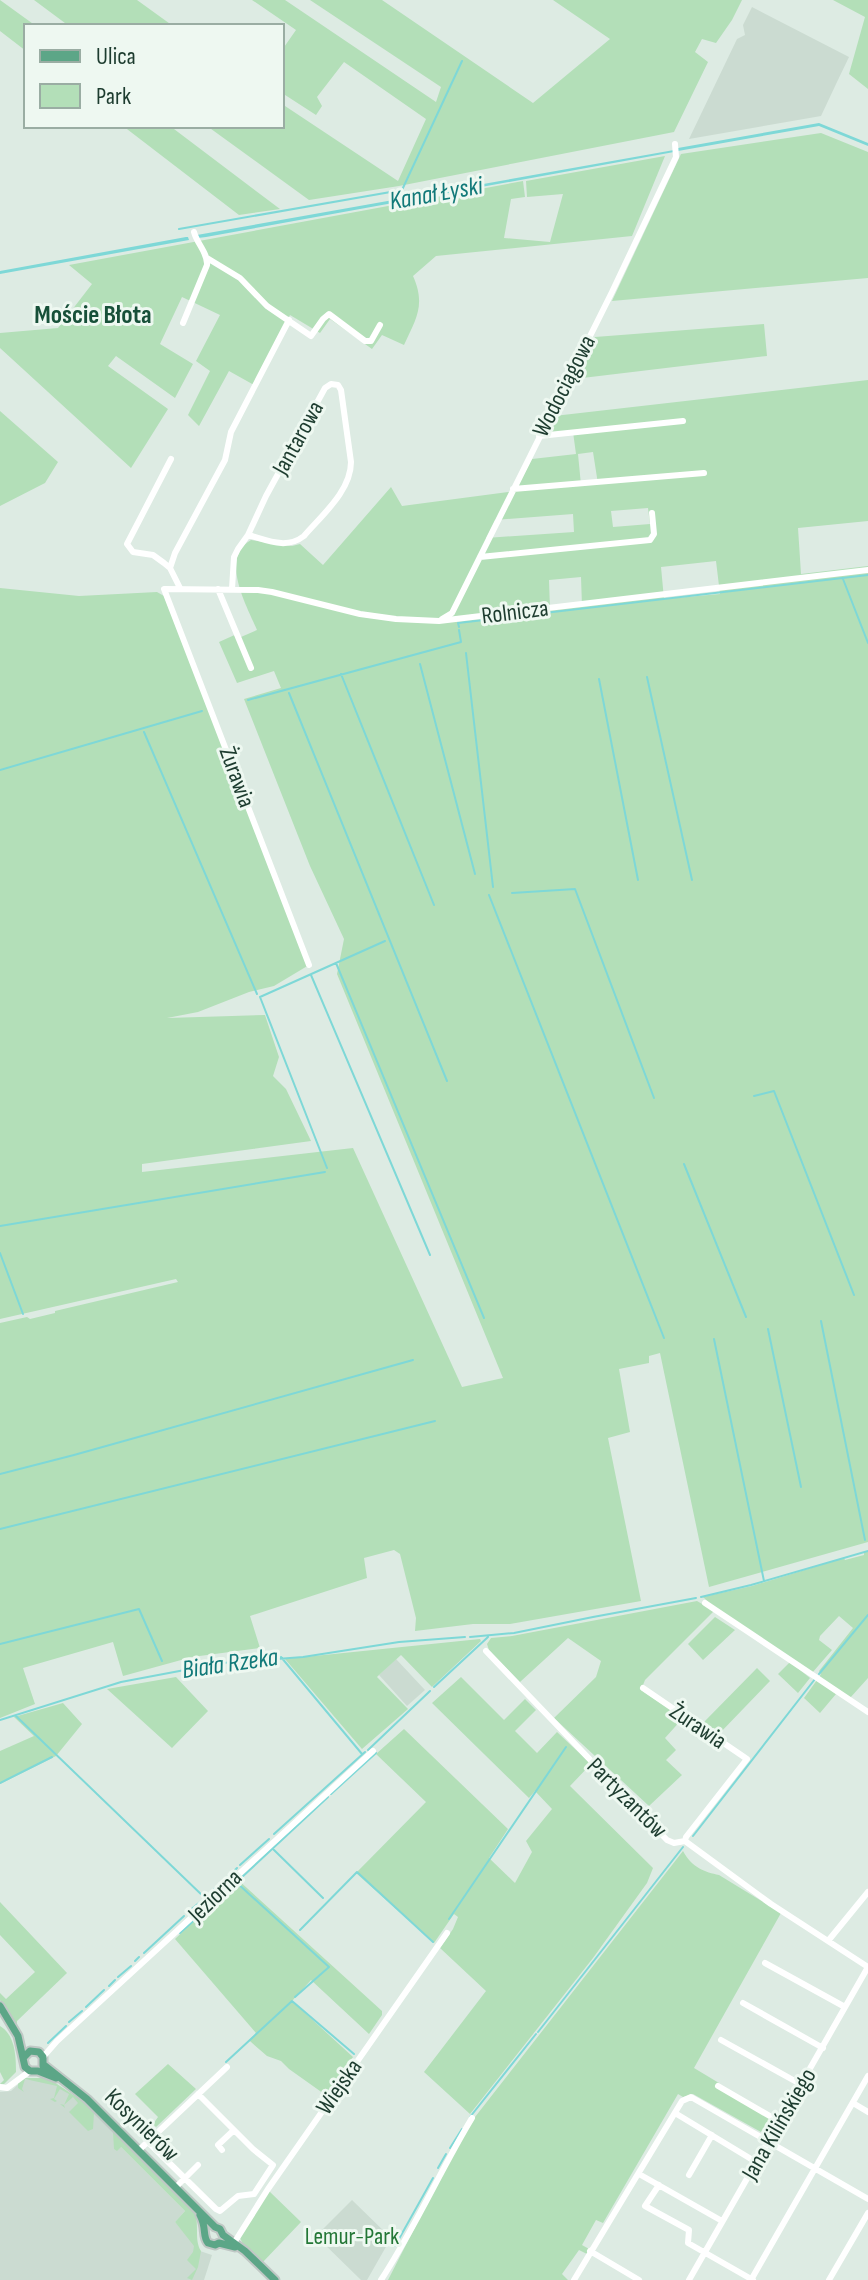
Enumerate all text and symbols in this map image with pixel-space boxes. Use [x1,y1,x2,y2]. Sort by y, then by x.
legend [24,24,284,128]
text: Ulica [96,42,136,71]
text: Park [96,82,131,111]
water label: Kanał Łyski [387,170,486,217]
district label: Moście Błota [34,300,152,331]
street label: Wodociągowa [526,330,602,442]
street label: Jantarowa [265,396,330,481]
street label: Rolnicza [480,594,550,630]
street label: Żurawia [213,743,261,811]
water label: Biała Rzeka [180,1642,280,1686]
street label: Żurawia [664,1697,732,1755]
street label: Partyzantów [581,1752,673,1844]
street label: Jeziorna [181,1863,248,1929]
street label: Wiejska [310,2054,368,2120]
street label: Jana Kilińskiego [735,2063,823,2186]
street label: Kosynierów [99,2082,185,2168]
park label: Lemur-Park [305,2222,399,2251]

